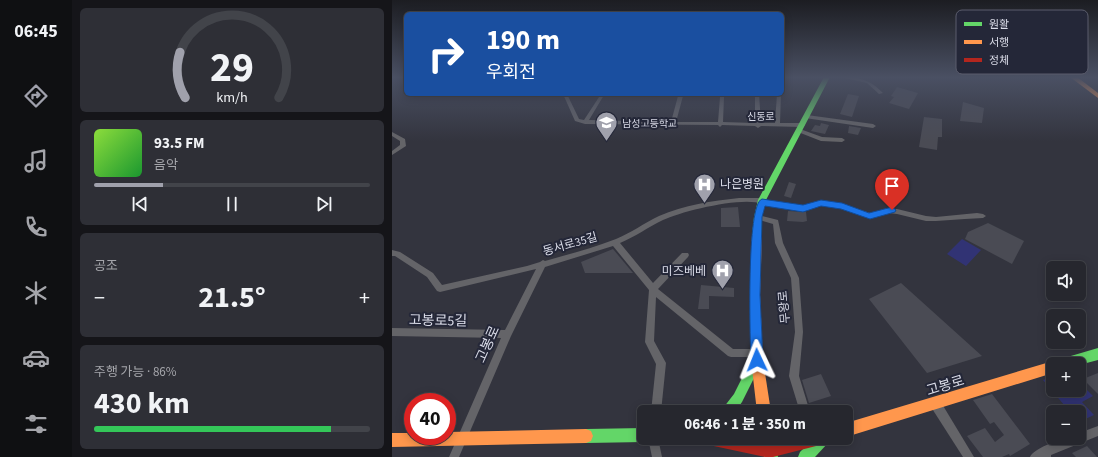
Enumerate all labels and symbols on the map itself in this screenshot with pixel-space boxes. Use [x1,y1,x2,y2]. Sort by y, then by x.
legend [956,10,1088,74]
text: 원활 [989,17,1009,32]
text: 서행 [989,35,1009,50]
text: 정체 [989,53,1009,68]
school or university icon: 남성고등학교 [593,110,619,143]
street label: 신동로 [747,110,775,124]
place label: 남성고등학교 [622,117,677,131]
pin [875,169,909,210]
hospital icon: 나은병원 [692,171,718,204]
place label: 나은병원 [720,176,764,193]
street label: 동서로35길 [541,229,599,260]
hospital icon: 미즈베베 [709,258,735,291]
place label: 미즈베베 [662,263,706,280]
street label: 무왕로 [775,290,794,324]
street label: 고봉로5길 [409,310,467,332]
street label: 고봉로 [471,323,505,366]
position arrow [736,339,778,381]
street label: 고봉로 [924,371,967,401]
speed limit sign: 40 [404,393,456,445]

